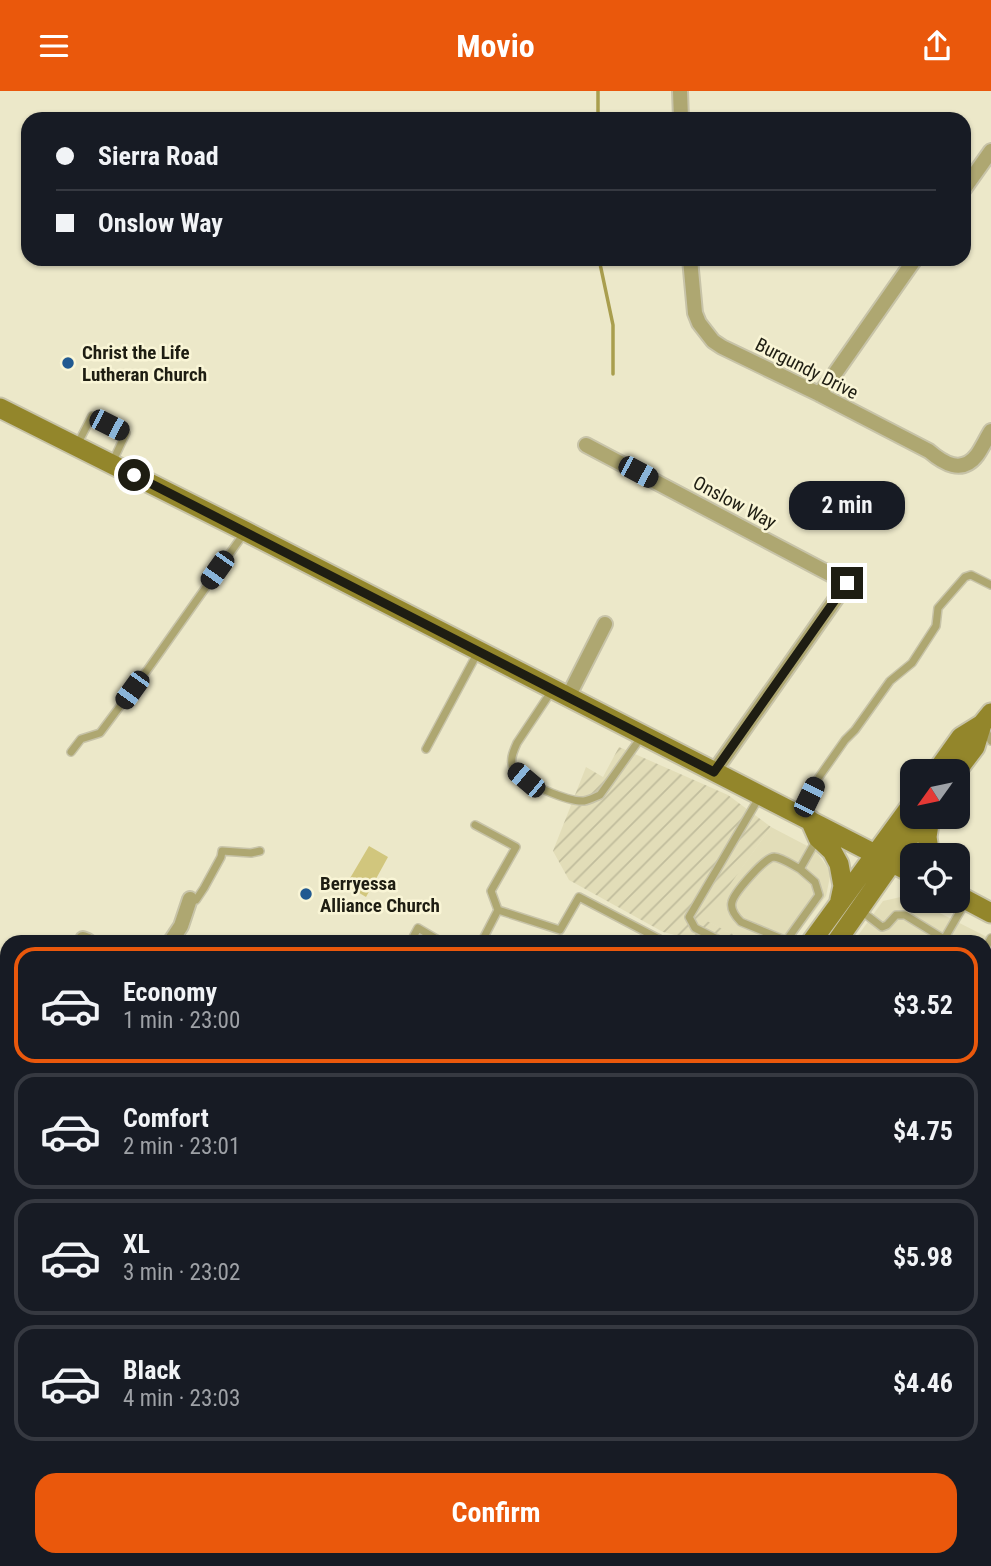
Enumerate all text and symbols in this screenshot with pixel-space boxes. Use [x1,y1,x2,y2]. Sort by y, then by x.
icon: menu [35,27,73,65]
text: Movio [456,27,535,65]
icon: share [918,27,956,65]
text: Sierra Road [98,141,219,171]
text: Onslow Way [98,208,223,238]
street label: Burgundy Drive [751,333,862,404]
place label: Christ the Life Lutheran Church [82,341,207,386]
marker: Christ the Life Lutheran Church [60,355,76,371]
car [86,406,133,444]
car [615,453,662,491]
route start [118,459,150,491]
street label: Onslow Way [689,471,780,534]
callout: 2 min [789,482,905,531]
text: 2 min [821,492,873,519]
car [197,547,238,593]
route end [831,567,863,599]
car [112,667,153,713]
car [504,758,549,802]
north arrow [900,759,970,829]
map controls [900,759,970,913]
car [791,774,828,820]
button: locate [900,843,970,913]
place label: Berryessa Alliance Church [320,872,440,917]
marker: Berryessa Alliance Church [298,886,314,902]
icon: car [39,974,102,1037]
text: Economy [123,977,217,1007]
text: $3.52 [893,990,953,1020]
text: 1 min · 23:00 [123,1007,240,1034]
icon: car [39,1100,102,1163]
text: Comfort [123,1103,209,1133]
text: $4.75 [893,1116,953,1146]
text: 2 min · 23:01 [123,1133,240,1160]
icon: car [39,1226,102,1289]
text: XL [123,1229,150,1259]
text: $5.98 [893,1242,953,1272]
text: 3 min · 23:02 [123,1259,240,1286]
icon: car [39,1352,102,1415]
text: Black [123,1355,181,1385]
text: $4.46 [893,1368,953,1398]
text: 4 min · 23:03 [123,1385,240,1412]
button: Confirm [35,1473,957,1553]

